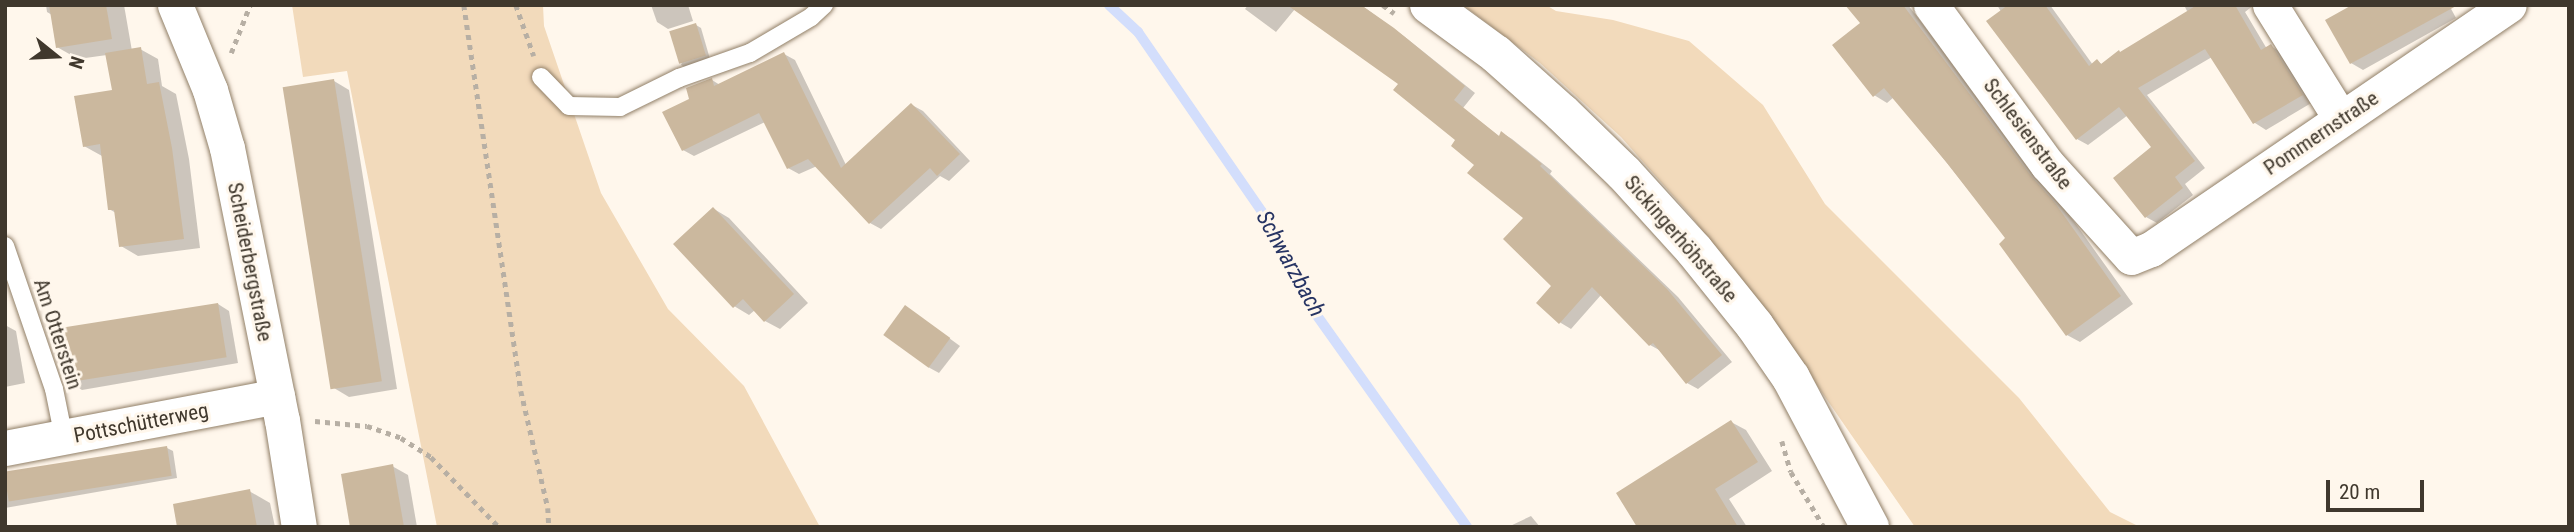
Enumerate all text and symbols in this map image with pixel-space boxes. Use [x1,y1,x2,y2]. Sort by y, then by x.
north arrow [21,21,91,91]
text: N [64,54,89,72]
street label: Schlesienstraße [1978,74,2078,194]
street label: Pommernstraße [2259,85,2383,181]
street label: Sickingerhöhstraße [1619,170,1743,308]
street label: Scheiderbergstraße [222,180,278,344]
water label: Schwarzbach [1250,206,1330,322]
street label: Am Otterstein [28,276,88,392]
street label: Pottschütterweg [71,398,211,448]
scale bar [2329,466,2427,510]
text: 20 m [2339,480,2380,504]

